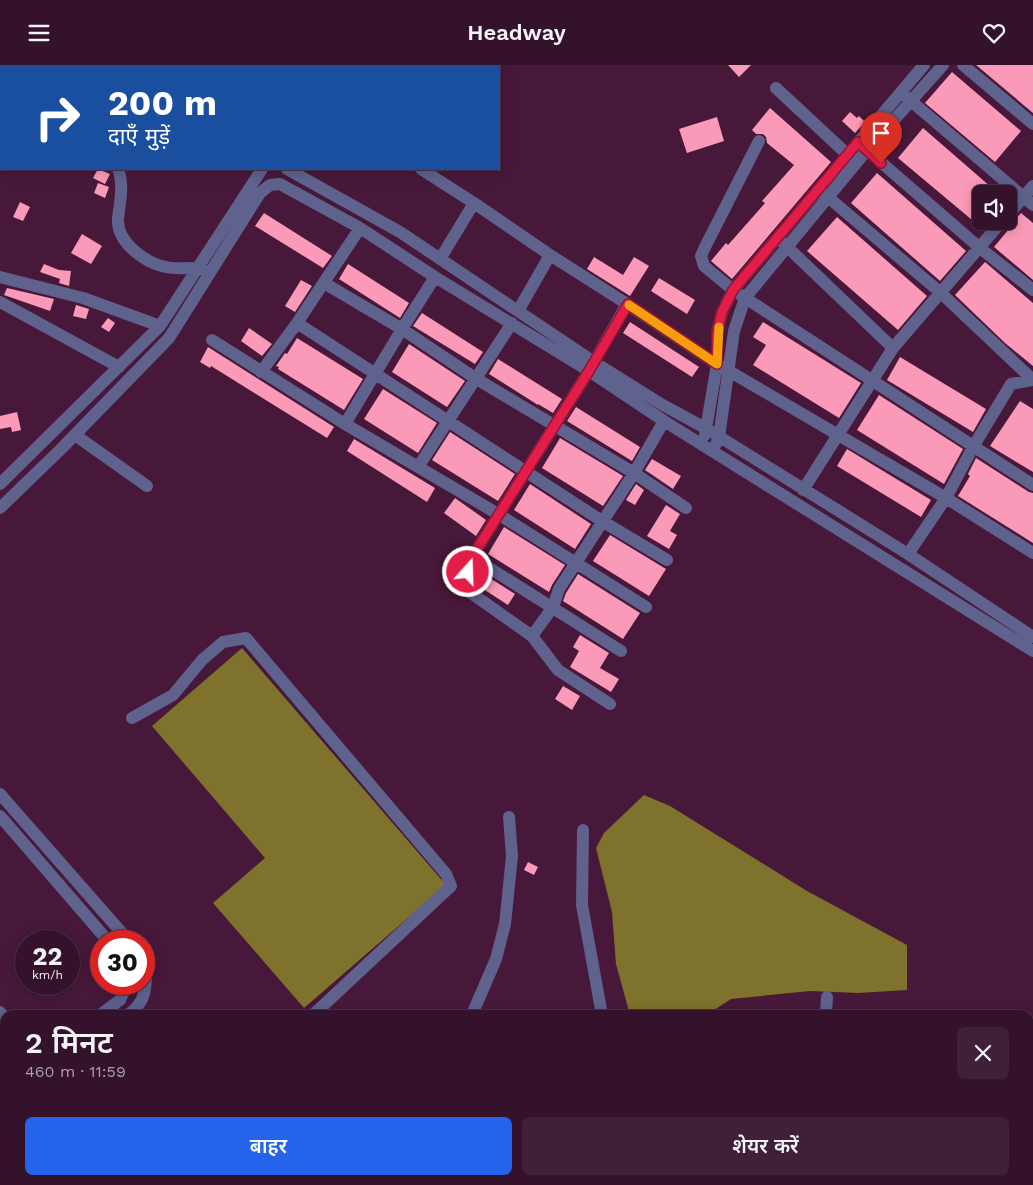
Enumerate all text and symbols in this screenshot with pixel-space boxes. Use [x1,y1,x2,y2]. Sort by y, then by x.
icon: menu [25,19,53,47]
icon: heart [980,19,1008,47]
text: Headway [467,20,566,45]
text: 200 m [108,82,217,124]
icon: right [25,85,90,150]
pin [860,112,902,163]
icon: arrive [867,119,895,147]
text: दाएँ मुड़ें [108,124,170,149]
map controls [972,185,1017,230]
button: sound [972,185,1017,230]
position arrow [441,545,493,597]
speed limit sign: 30 [90,930,155,995]
text: 22 [33,942,62,971]
text: km/h [32,968,63,982]
text: 2 मिनट [25,1025,113,1060]
button: close [957,1027,1009,1079]
text: 460 m · 11:59 [25,1062,126,1081]
button: बाहर [25,1117,512,1175]
button: शेयर करें [522,1117,1009,1175]

